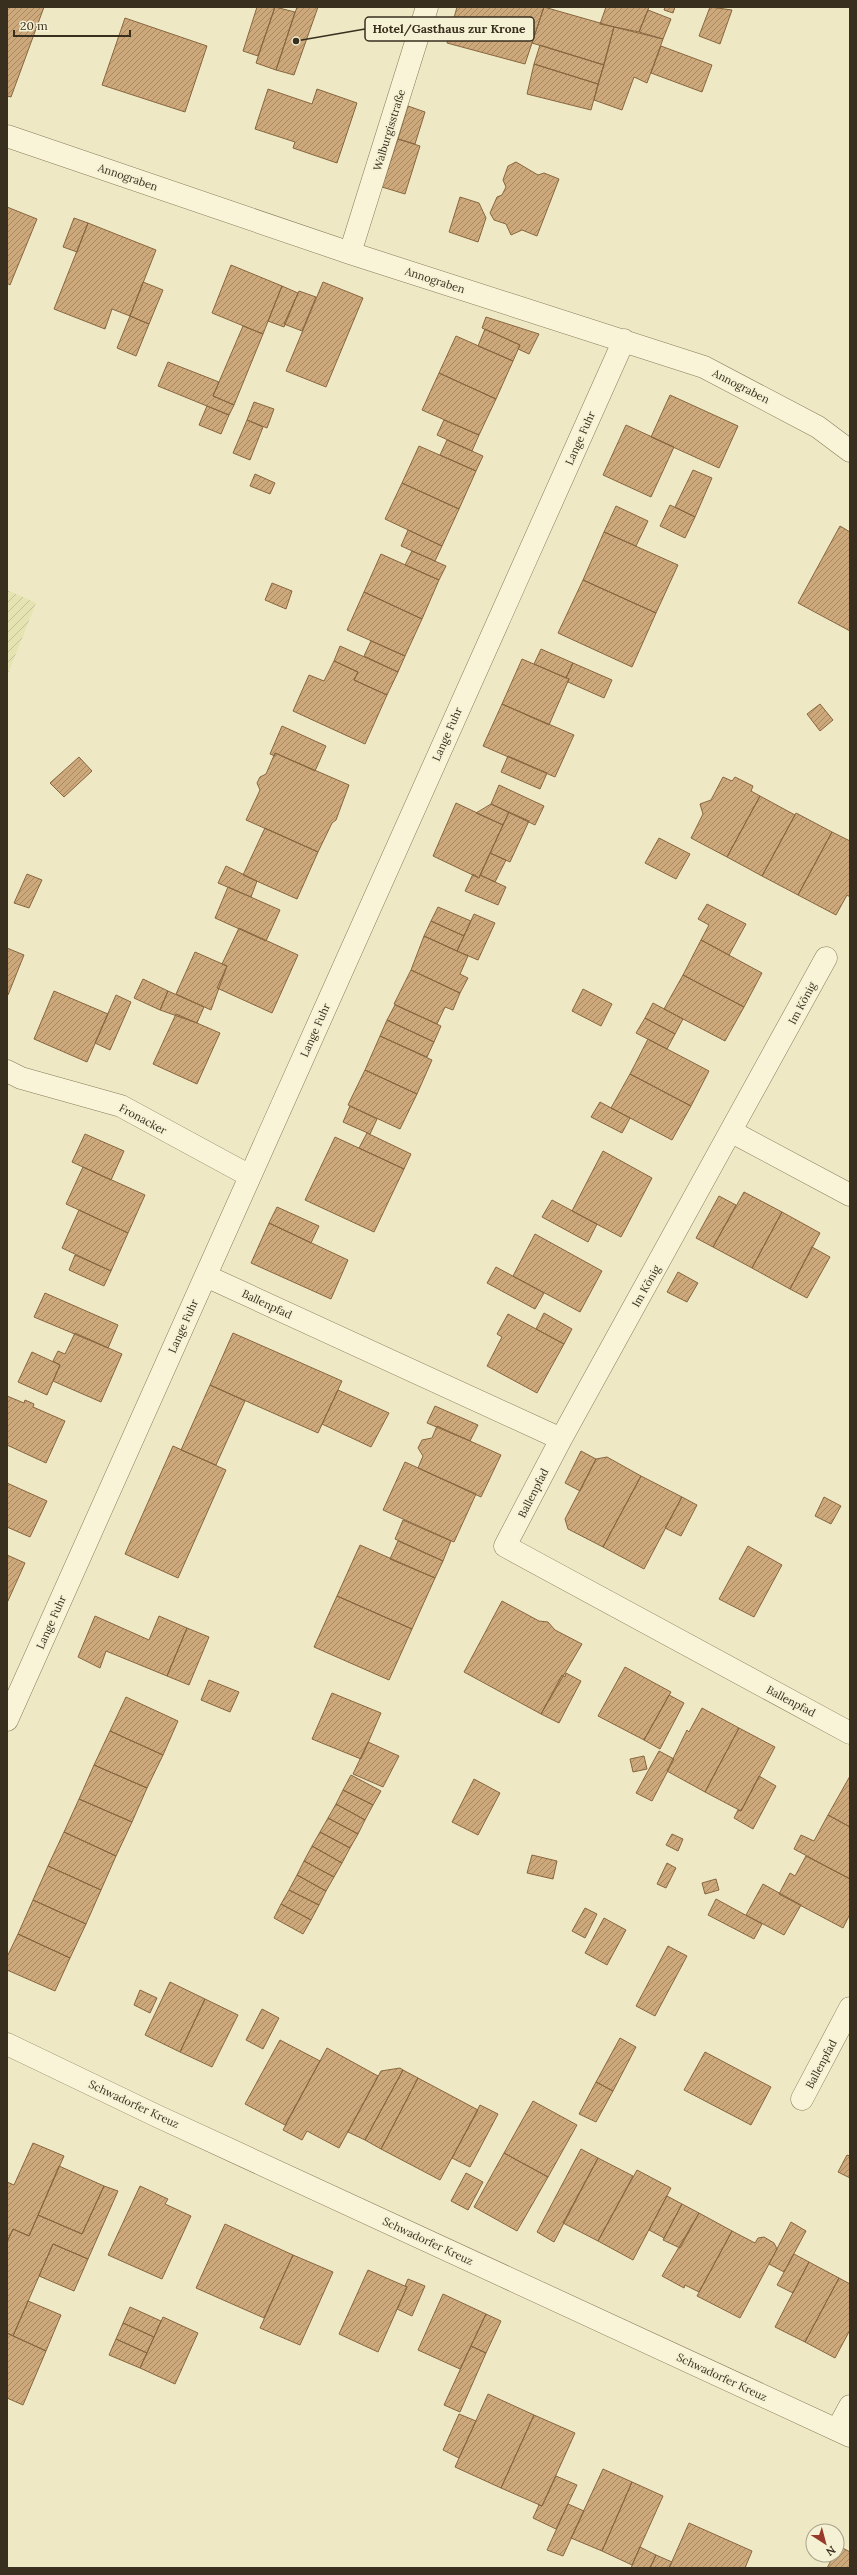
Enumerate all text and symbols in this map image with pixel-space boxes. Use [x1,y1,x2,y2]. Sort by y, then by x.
scale bar [14,12,130,38]
callout: Hotel/Gasthaus zur Krone [365,17,534,41]
text: 20 m [20,18,48,33]
text: Hotel/Gasthaus zur Krone [372,21,526,37]
street label: Walburgisstraße [370,87,408,172]
street label: Annograben [95,160,160,194]
street label: Annograben [402,263,467,296]
street label: Annograben [709,365,772,406]
street label: Lange Fuhr [562,409,598,467]
street label: Lange Fuhr [429,705,465,763]
street label: Im König [785,979,819,1027]
street label: Lange Fuhr [297,1001,333,1059]
street label: Fronacker [117,1101,169,1137]
street label: Im König [629,1262,664,1309]
street label: Ballenpfad [240,1286,295,1322]
street label: Lange Fuhr [165,1297,201,1355]
street label: Ballenpfad [515,1466,552,1520]
street label: Lange Fuhr [33,1593,69,1651]
street label: Ballenpfad [764,1682,818,1720]
street label: Ballenpfad [802,2037,840,2091]
street label: Schwadorfer Kreuz [86,2077,182,2131]
street label: Schwadorfer Kreuz [380,2214,476,2268]
street label: Schwadorfer Kreuz [674,2350,770,2404]
north arrow [805,2523,845,2563]
text: N [823,2543,838,2560]

